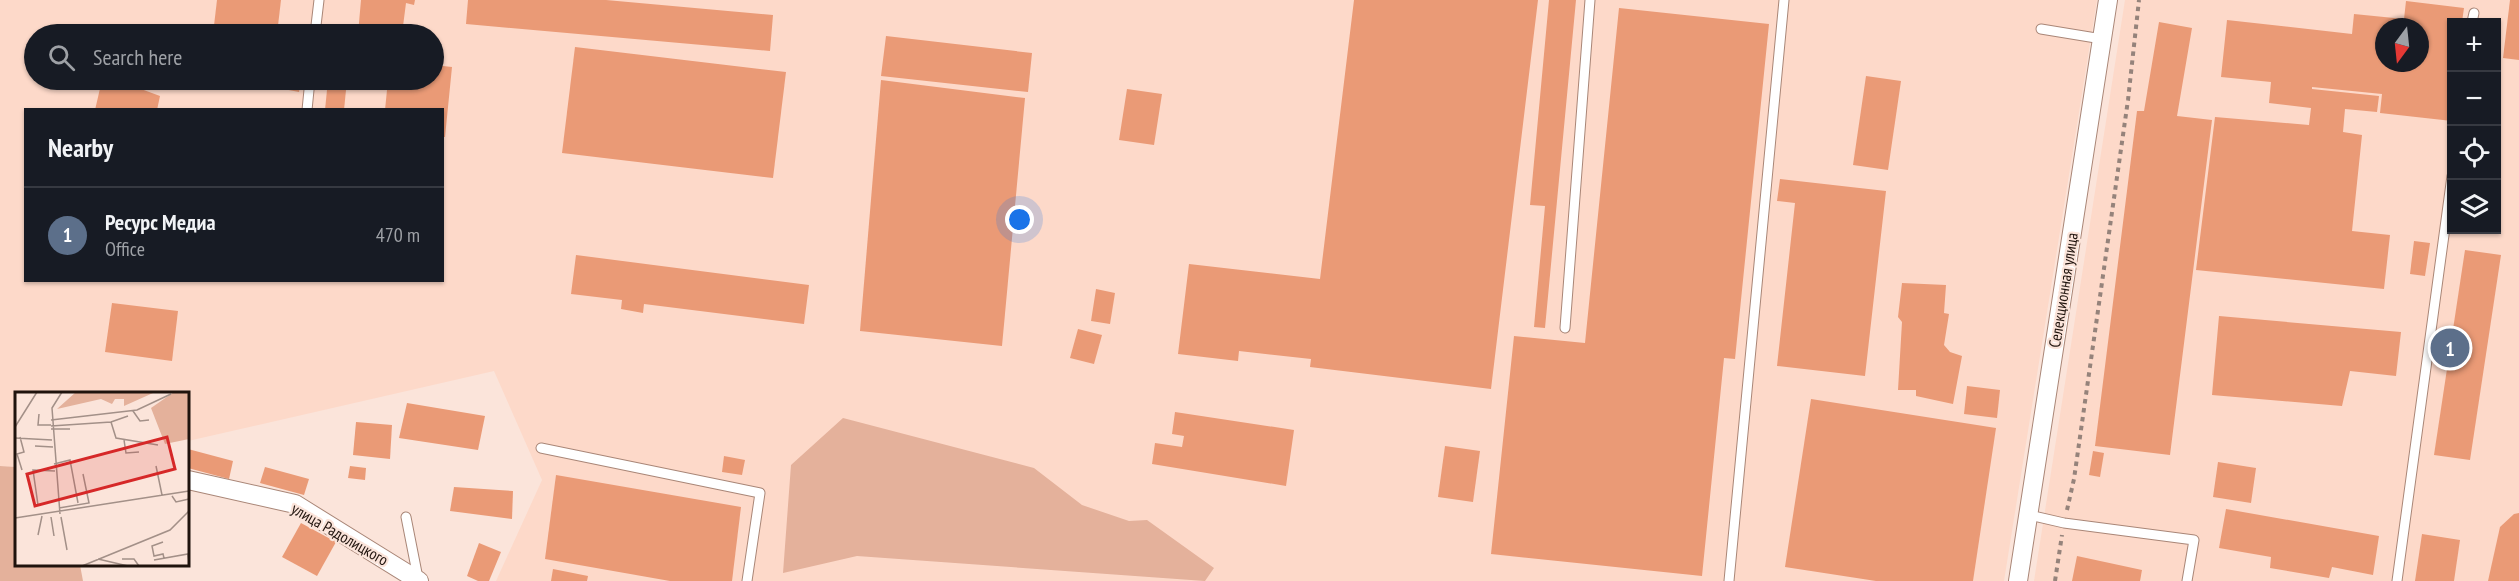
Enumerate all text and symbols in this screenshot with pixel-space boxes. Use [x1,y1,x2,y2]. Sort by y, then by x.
north arrow [2375,18,2429,72]
map controls [2447,18,2501,234]
button: + [2447,18,2501,72]
search box [24,24,444,90]
icon: search [45,41,78,74]
text: Search here [93,43,182,71]
button: − [2447,72,2501,126]
button: locate [2447,126,2501,180]
text: Nearby [48,131,113,164]
button: layers [2447,180,2501,234]
your location [1005,205,1034,234]
text: Ресурс Медиа [105,208,215,236]
text: 1 [63,222,72,248]
text: 470 m [376,222,420,248]
street label: Селекционная улица [2044,231,2082,349]
text: Office [105,236,145,262]
pin: 1 [2430,326,2470,370]
inset map [15,392,189,566]
street label: улица Радолицкого [288,498,392,570]

